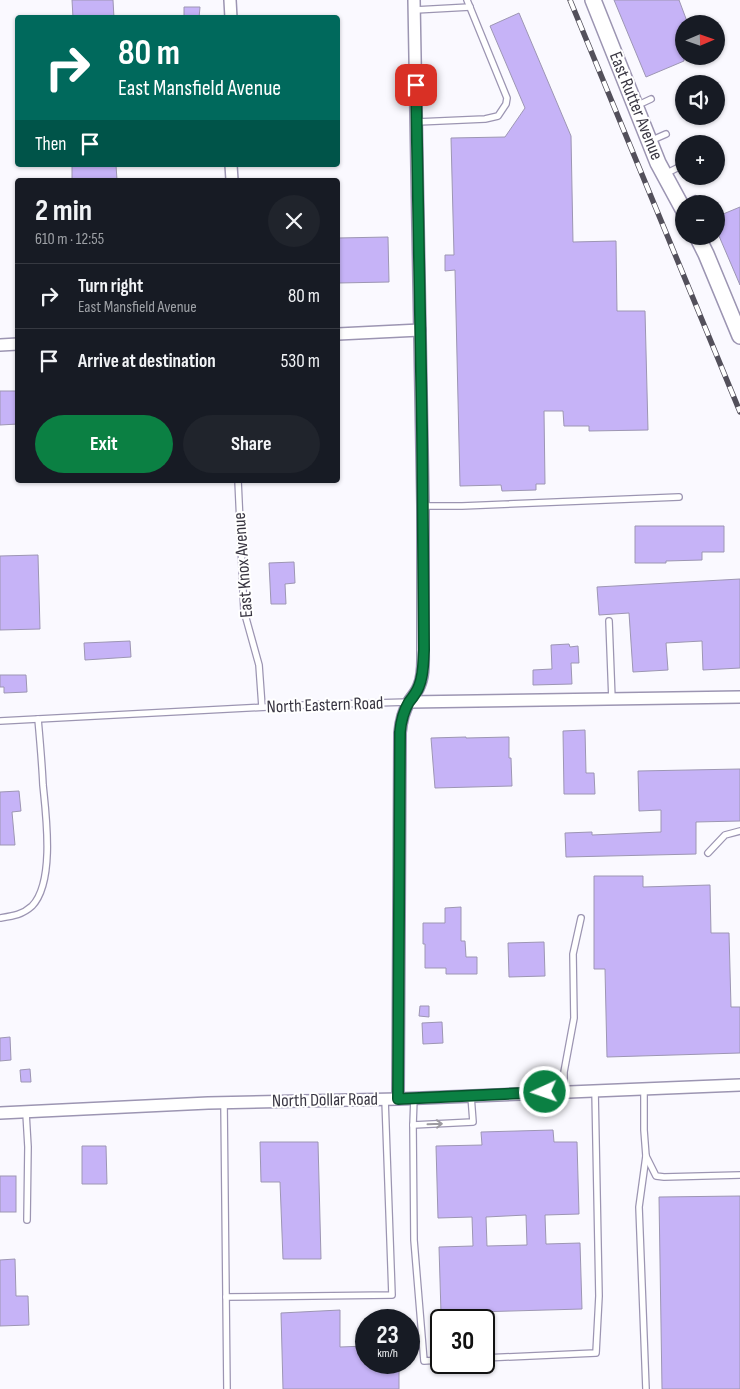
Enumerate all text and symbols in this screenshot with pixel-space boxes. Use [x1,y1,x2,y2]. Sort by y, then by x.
north arrow [675,15,725,65]
map controls [675,15,725,245]
text: 80 m [118,32,180,75]
icon: right [35,35,100,100]
street label: East Rutter Avenue [605,49,667,163]
pin [395,64,437,106]
icon: arrive [402,71,430,99]
text: East Mansfield Avenue [118,75,281,102]
button: sound [675,75,725,125]
icon: arrive [76,130,104,158]
text: Then [35,133,66,156]
button: + [675,135,725,185]
text: 2 min [35,193,92,229]
button: close [268,195,320,247]
button: − [675,195,725,245]
text: 610 m · 12:55 [35,230,104,249]
text: Turn right [78,275,143,298]
icon: right [35,282,63,310]
text: 80 m [288,285,320,308]
text: East Mansfield Avenue [78,298,197,317]
icon: arrive [35,347,63,375]
text: Arrive at destination [78,350,216,373]
text: 530 m [281,350,320,373]
button: Exit [35,415,173,473]
button: Share [183,415,320,473]
street label: East Knox Avenue [229,512,257,618]
street label: North Eastern Road [266,692,384,718]
position arrow [518,1065,570,1117]
street label: North Dollar Road [272,1089,378,1111]
one-way arrow [427,1119,443,1128]
speed limit sign: 30 [430,1309,495,1374]
text: 23 [376,1320,399,1351]
text: km/h [377,1346,398,1361]

